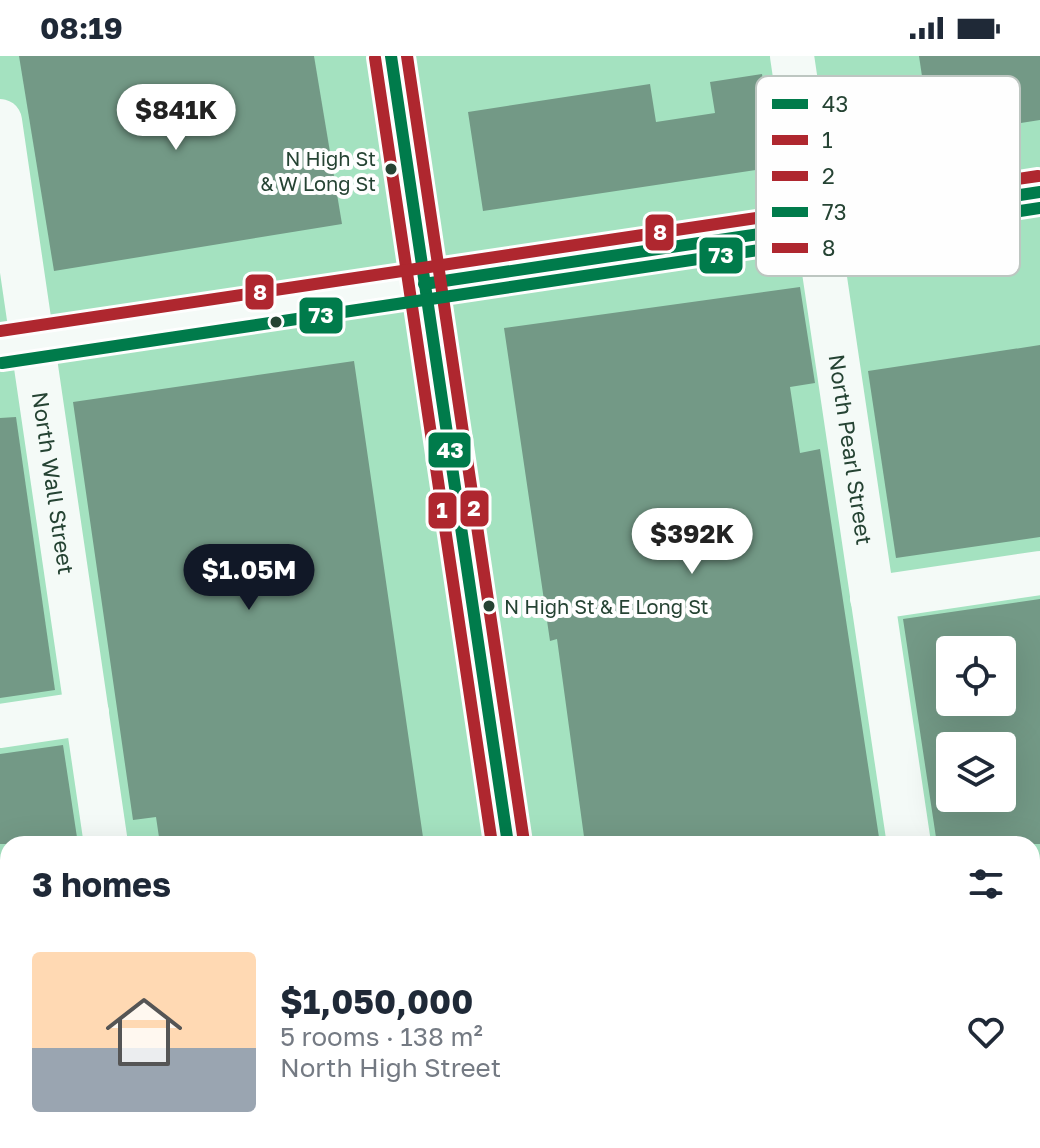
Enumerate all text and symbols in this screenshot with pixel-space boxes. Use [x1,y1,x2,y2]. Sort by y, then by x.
text: 08:19 [40,10,123,46]
legend [756,76,1020,276]
pin: $841K [120,84,232,152]
text: 43 [822,90,848,117]
text: $841K [135,94,217,125]
text: 1 [822,126,833,153]
place label: N High St & W Long St [260,146,376,195]
marker: N High St & W Long St [383,161,399,177]
text: 2 [822,162,835,189]
text: 73 [822,198,847,225]
line badge: 8 [644,213,675,252]
text: 8 [653,218,667,245]
text: 8 [822,234,835,261]
line badge: 73 [698,236,744,275]
text: 73 [708,241,734,268]
line badge: 8 [244,273,275,311]
text: 8 [253,278,267,305]
line badge: 73 [298,296,344,335]
text: 73 [308,301,334,328]
unlabelled marker [268,314,284,330]
street label: North Pearl Street [823,352,878,547]
street label: North Wall Street [27,390,80,576]
line badge: 43 [427,431,472,469]
text: 43 [436,436,464,463]
line badge: 2 [459,489,490,528]
line badge: 1 [427,491,458,530]
text: 2 [467,494,481,521]
text: 1 [436,496,448,523]
pin: $392K [636,508,748,576]
text: $392K [650,518,734,549]
pin: $1.05M [184,544,314,612]
text: $1.05M [201,554,297,585]
place label: N High St & E Long St [504,594,709,618]
marker: N High St & E Long St [481,598,497,614]
map controls [936,636,1016,812]
button: locate [936,636,1016,716]
button: layers [936,732,1016,812]
icon: filters [964,862,1008,906]
text: 3 homes [32,864,171,904]
text: $1,050,000 [280,981,473,1021]
icon: home [96,984,192,1080]
icon: heart [964,1010,1008,1054]
text: 5 rooms · 138 m² [280,1021,483,1052]
text: North High Street [280,1052,501,1083]

